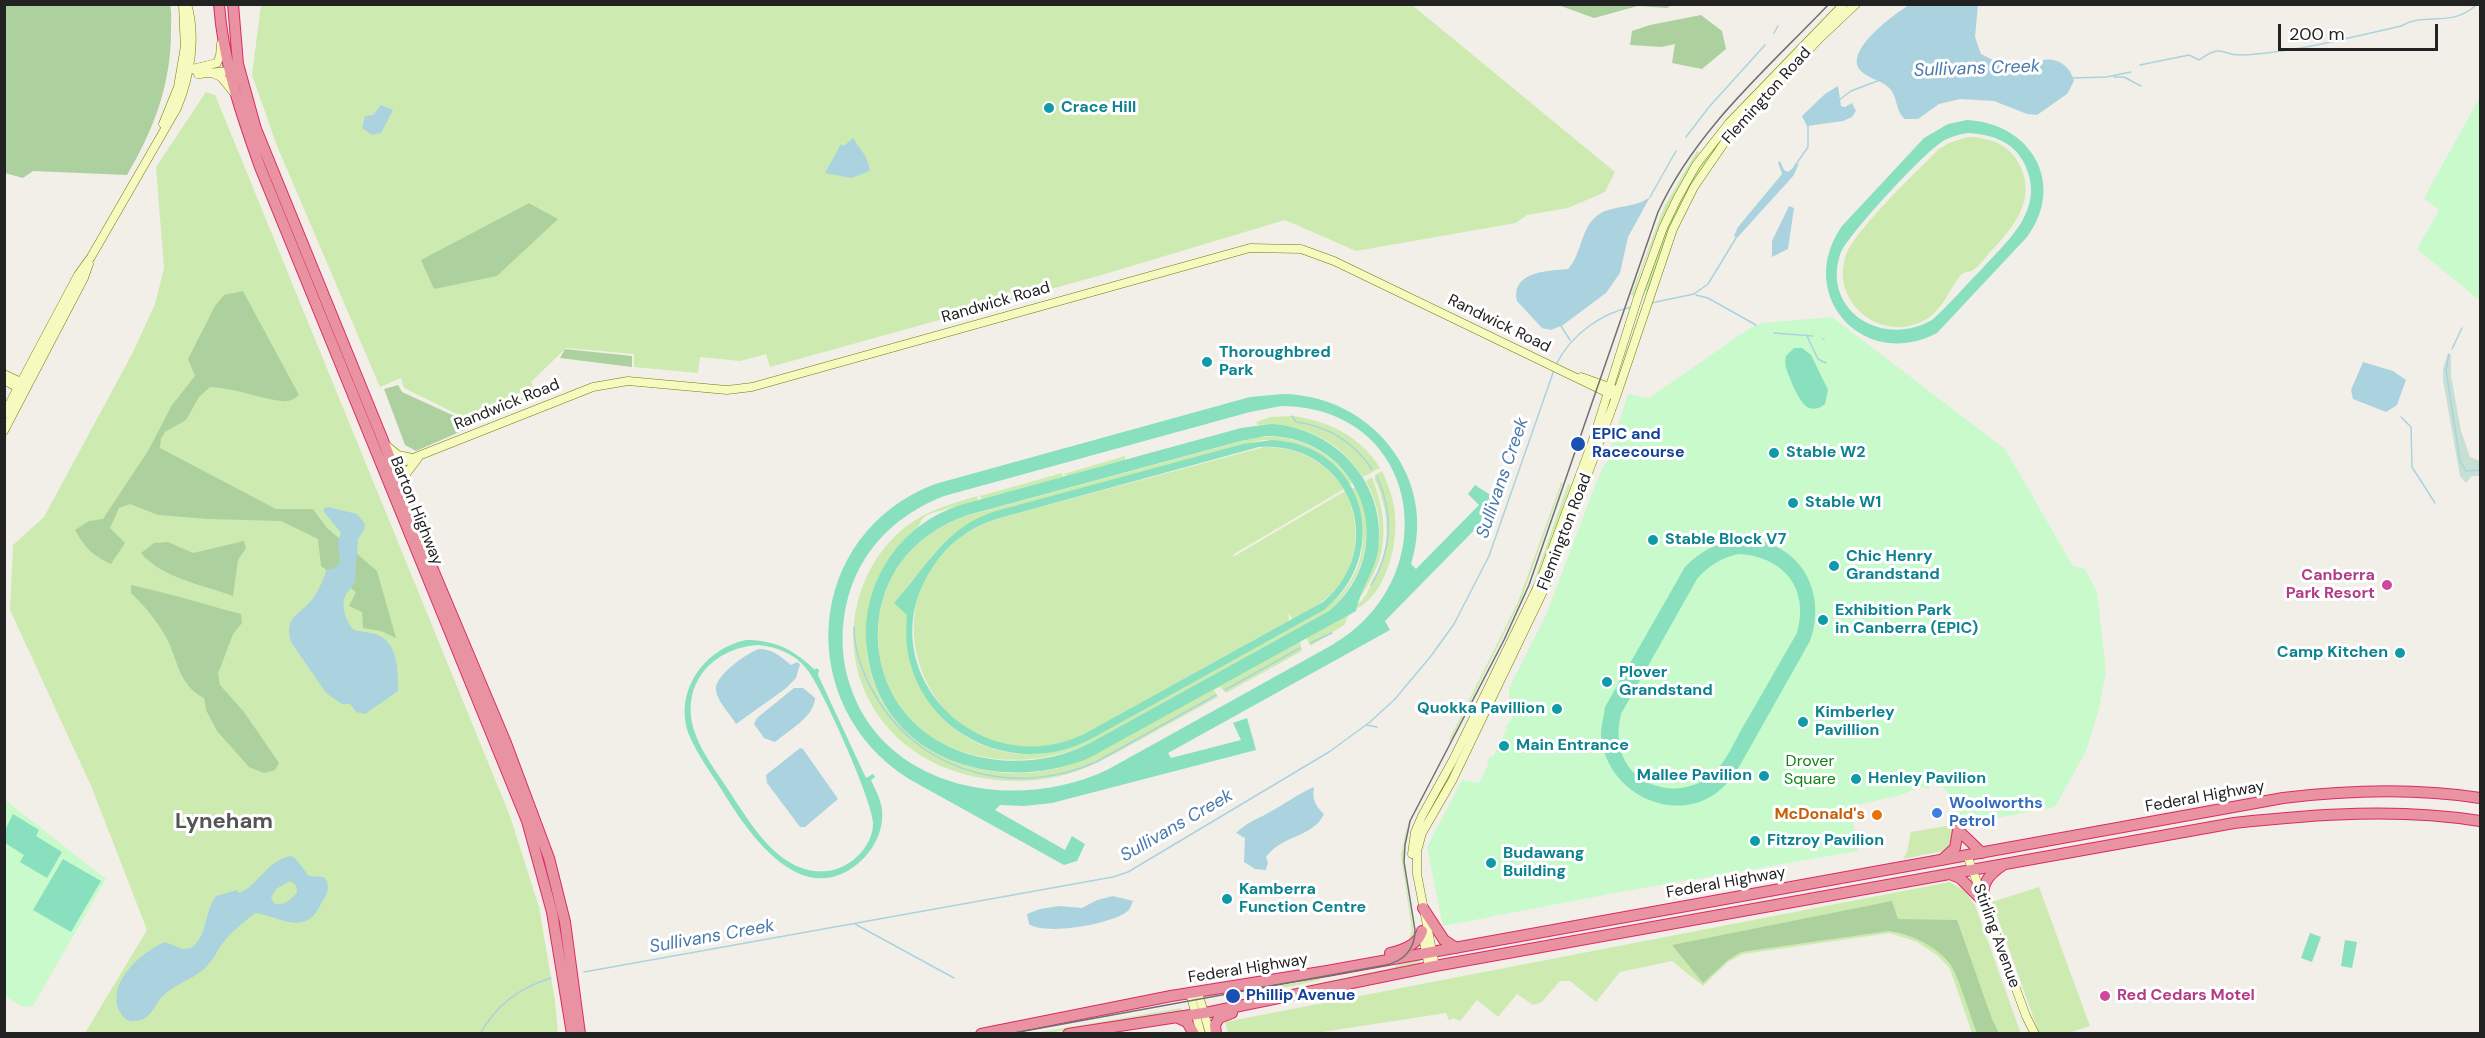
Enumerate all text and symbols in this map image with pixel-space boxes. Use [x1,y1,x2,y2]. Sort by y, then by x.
scale bar [2281,12,2442,50]
text: 200 m [2289,22,2345,46]
street label: Flemington Road [1718,44,1816,148]
water label: Sullivans Creek [1913,56,2041,82]
place label: Crace Hill [1061,98,1136,118]
marker: Crace Hill [1042,101,1056,115]
street label: Randwick Road [940,278,1052,328]
street label: Randwick Road [1444,291,1554,357]
place label: Thoroughbred Park [1219,343,1331,381]
marker: Thoroughbred Park [1200,355,1214,369]
street label: Randwick Road [451,375,563,435]
water label: Sullivans Creek [1472,415,1534,541]
place label: EPIC and Racecourse [1592,425,1685,463]
marker: EPIC and Racecourse [1569,435,1587,453]
place label: Stable W2 [1786,443,1865,463]
marker: Stable W2 [1767,446,1781,460]
street label: Barton Highway [385,454,447,568]
street label: Flemington Road [1534,471,1596,593]
place label: Stable W1 [1805,493,1881,513]
marker: Stable W1 [1786,496,1800,510]
place label: Stable Block V7 [1665,530,1786,550]
marker: Stable Block V7 [1646,533,1660,547]
place label: Chic Henry Grandstand [1846,547,1940,585]
marker: Chic Henry Grandstand [1827,559,1841,573]
place label: Canberra Park Resort [2286,566,2375,604]
marker: Canberra Park Resort [2380,578,2394,592]
place label: Exhibition Park in Canberra (EPIC) [1835,601,1978,639]
marker: Exhibition Park in Canberra (EPIC) [1816,613,1830,627]
place label: Camp Kitchen [2277,643,2388,663]
marker: Camp Kitchen [2393,646,2407,660]
place label: Plover Grandstand [1619,663,1713,701]
marker: Plover Grandstand [1600,675,1614,689]
place label: Quokka Pavillion [1417,699,1545,719]
marker: Quokka Pavillion [1550,702,1564,716]
place label: Kimberley Pavillion [1815,703,1895,741]
marker: Kimberley Pavillion [1796,715,1810,729]
place label: Main Entrance [1516,736,1629,756]
marker: Main Entrance [1497,739,1511,753]
park label: Drover Square [1784,752,1836,790]
place label: Mallee Pavilion [1637,766,1752,786]
marker: Mallee Pavilion [1757,769,1771,783]
place label: Henley Pavilion [1868,769,1986,789]
marker: Henley Pavilion [1849,772,1863,786]
street label: Federal Highway [2144,777,2266,817]
water label: Sullivans Creek [1117,785,1237,867]
place label: Woolworths Petrol [1949,794,2043,832]
place label: McDonald's [1774,805,1865,825]
marker: Woolworths Petrol [1930,806,1944,820]
marker: McDonald's [1870,808,1884,822]
district label: Lyneham [175,809,273,835]
place label: Fitzroy Pavilion [1767,831,1884,851]
marker: Fitzroy Pavilion [1748,834,1762,848]
place label: Budawang Building [1503,844,1584,882]
marker: Budawang Building [1484,856,1498,870]
street label: Federal Highway [1665,863,1787,903]
place label: Kamberra Function Centre [1239,880,1366,918]
street label: Stirling Avenue [1968,881,2024,991]
marker: Kamberra Function Centre [1220,892,1234,906]
water label: Sullivans Creek [648,915,776,959]
street label: Federal Highway [1187,950,1309,988]
place label: Phillip Avenue [1246,986,1355,1006]
place label: Red Cedars Motel [2117,986,2255,1006]
marker: Phillip Avenue [1224,987,1242,1005]
marker: Red Cedars Motel [2098,989,2112,1003]

